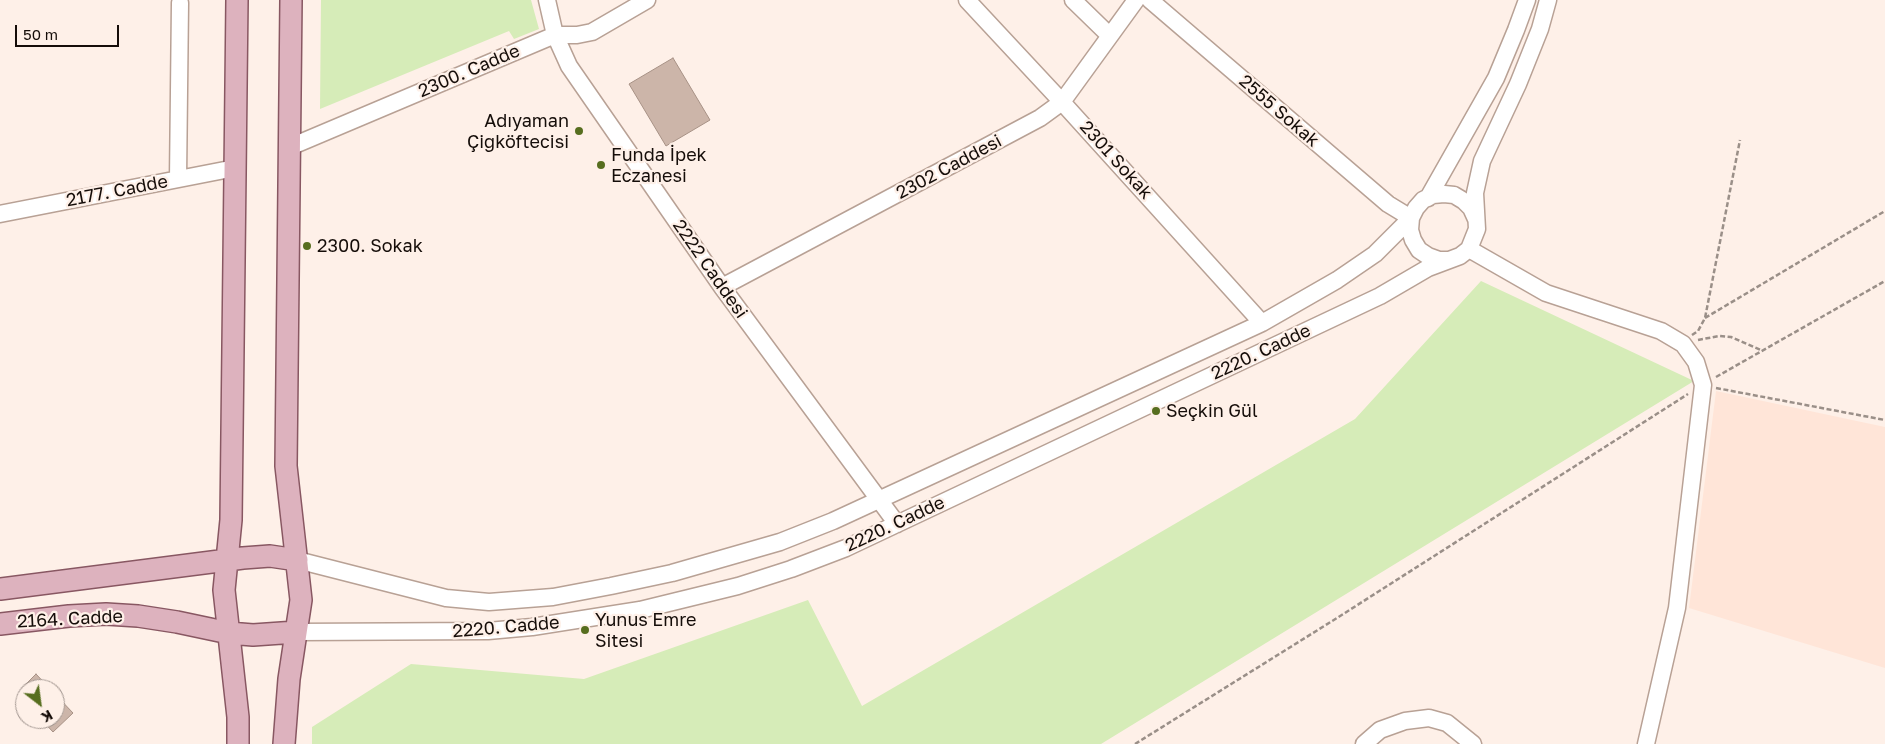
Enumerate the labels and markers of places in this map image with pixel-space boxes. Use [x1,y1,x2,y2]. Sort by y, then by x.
place label: Adıyaman Çiğköftecisi [467,110,569,152]
marker: Adıyaman Çiğköftecisi [573,125,585,137]
place label: Funda İpek Eczanesi [611,144,707,186]
marker: Funda İpek Eczanesi [595,159,607,171]
place label: 2300. Sokak [317,235,423,257]
marker: 2300. Sokak [301,240,313,252]
place label: Seçkin Gül [1166,400,1258,422]
marker: Seçkin Gül [1150,405,1162,417]
place label: Yunus Emre Sitesi [595,609,697,652]
marker: Yunus Emre Sitesi [579,624,591,636]

